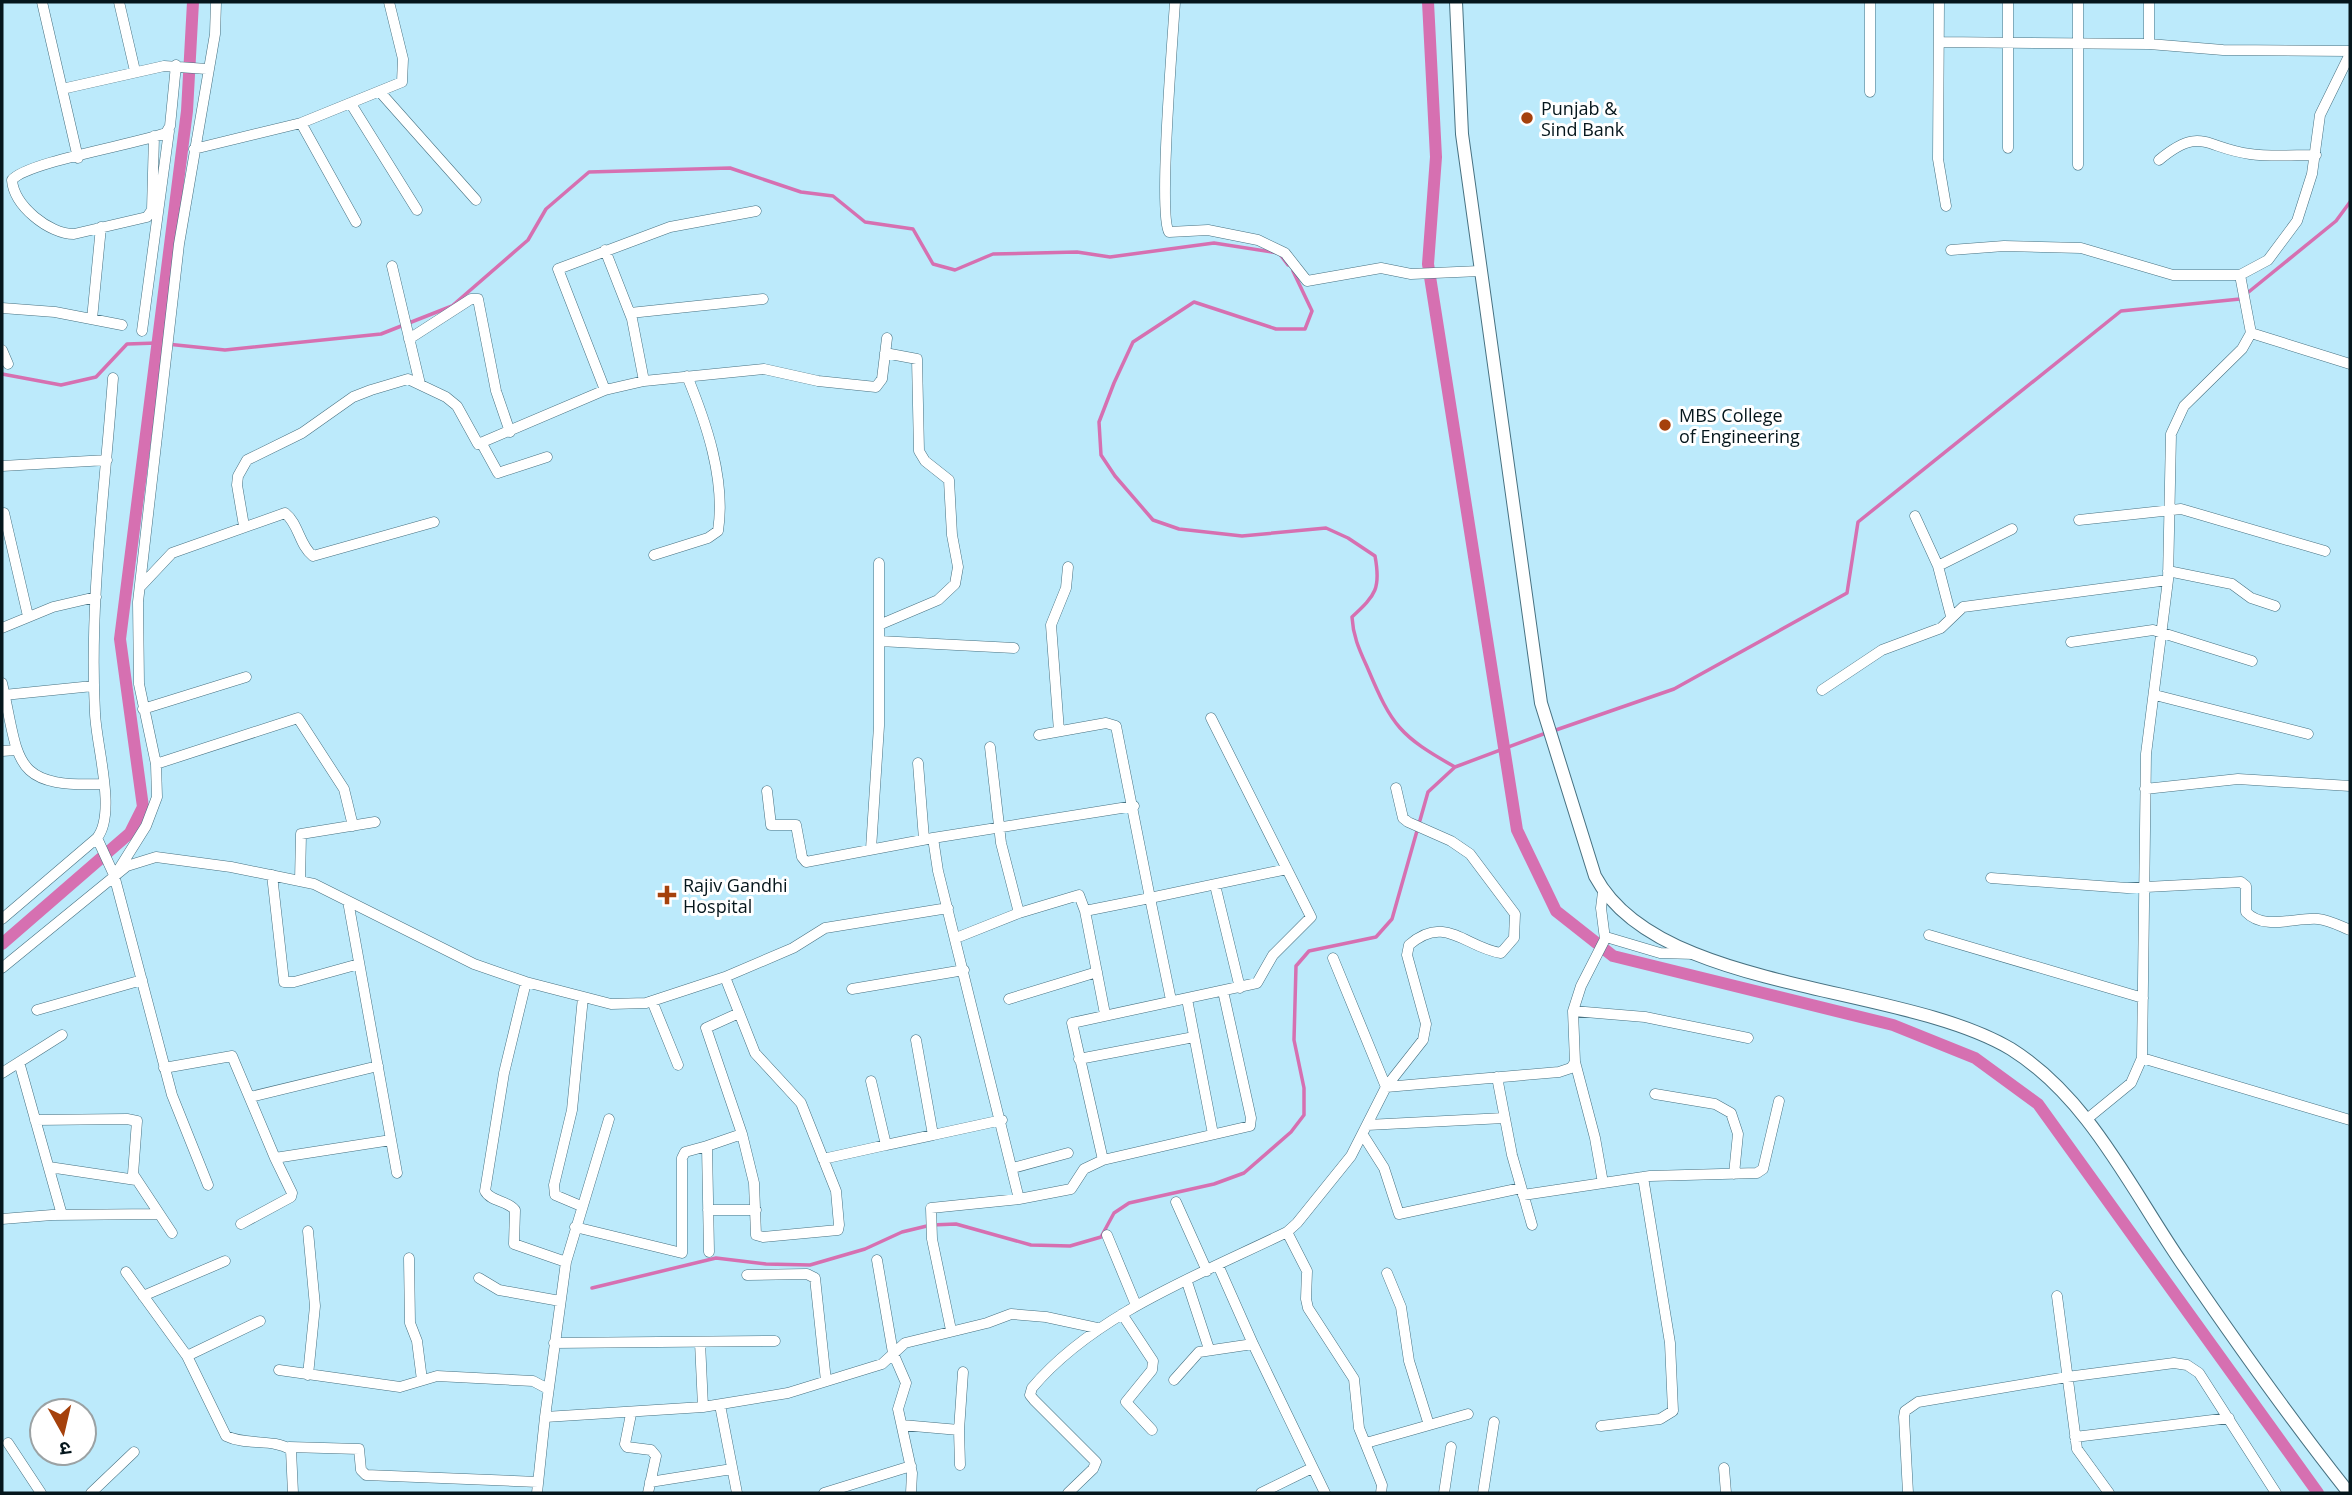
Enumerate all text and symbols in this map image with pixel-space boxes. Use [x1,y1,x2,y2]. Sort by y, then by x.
place label: Punjab & Sind Bank [1541,96,1625,141]
marker: Punjab & Sind Bank [1519,110,1535,126]
place label: MBS College of Engineering [1679,403,1800,448]
marker: MBS College of Engineering [1657,417,1673,433]
place label: Rajiv Gandhi Hospital [683,873,788,918]
marker: Rajiv Gandhi Hospital [657,885,677,905]
north arrow [28,1397,98,1467]
text: उ [57,1435,73,1463]

